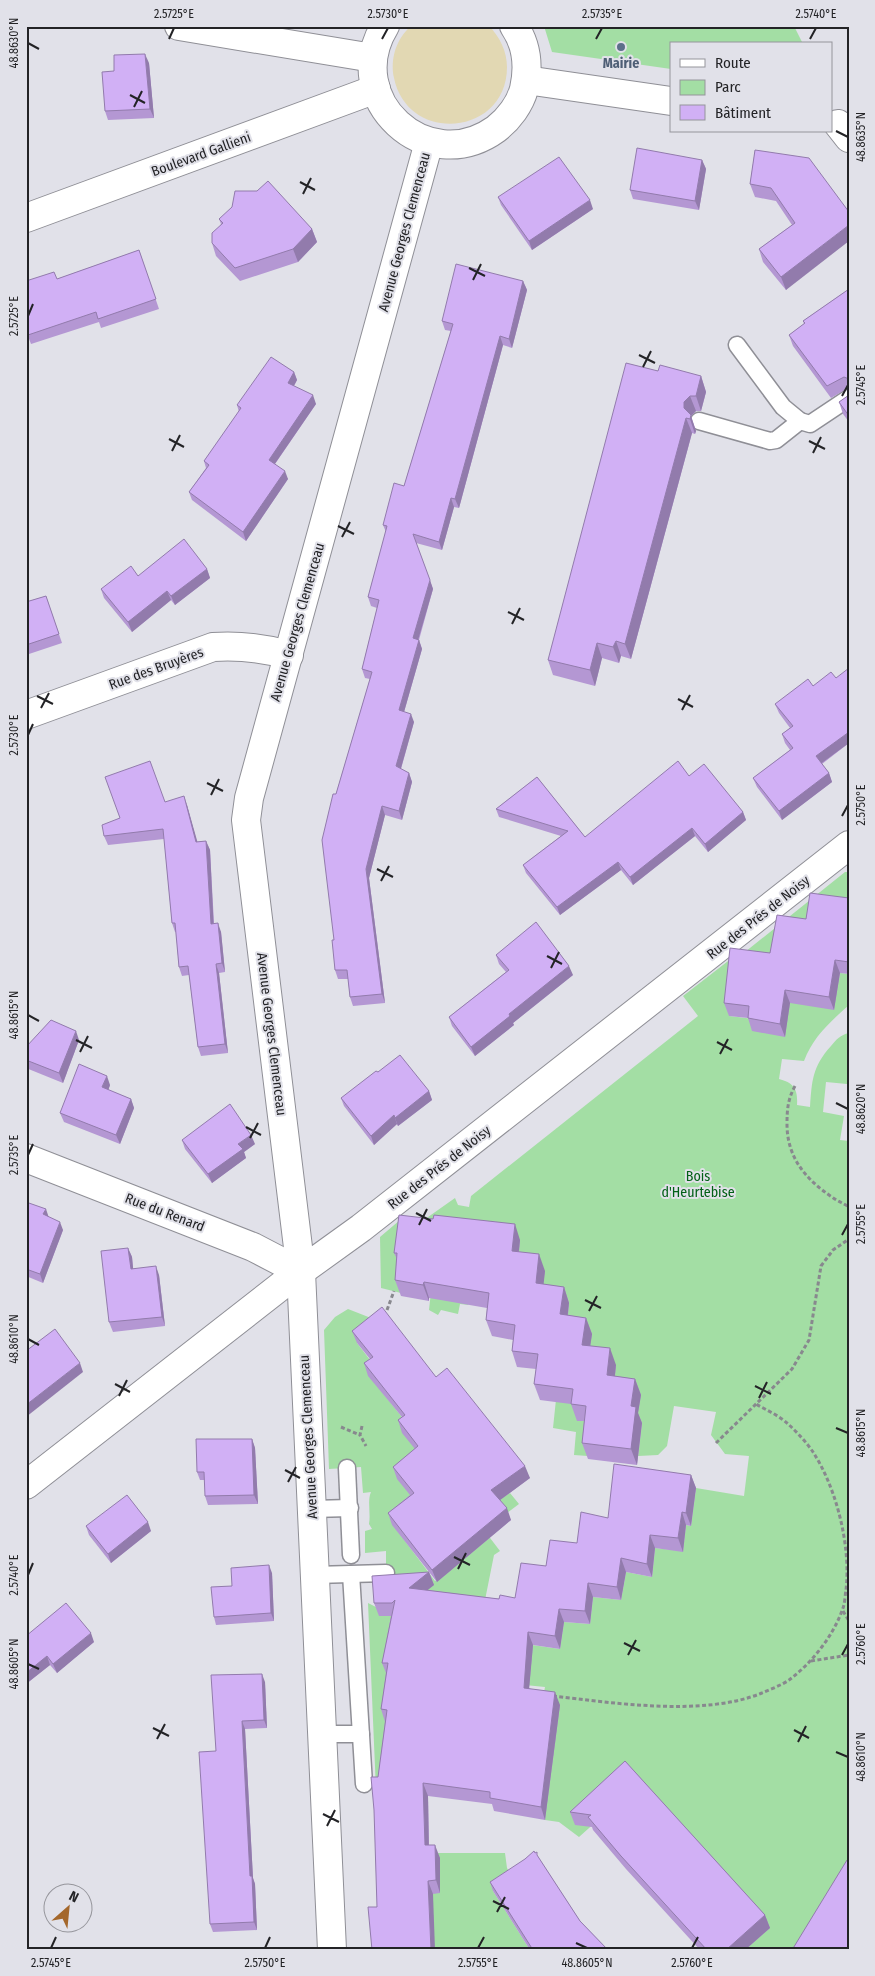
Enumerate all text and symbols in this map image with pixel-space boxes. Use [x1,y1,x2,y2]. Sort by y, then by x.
text: 2.5725°E [154,7,194,21]
text: 2.5730°E [368,7,409,21]
text: 2.5735°E [582,7,622,21]
text: 2.5740°E [796,7,837,21]
text: 48.8630°N [7,18,21,68]
marker: Mairie [615,41,627,53]
legend [670,42,832,132]
text: Route [715,54,751,72]
place label: Mairie [603,55,639,72]
text: Parc [715,78,741,96]
text: Bâtiment [715,104,771,122]
text: 48.8635°N [854,112,868,162]
street label: Boulevard Gallieni [149,129,253,180]
street label: Avenue Georges Clemenceau [375,151,434,314]
text: 2.5725°E [7,296,21,336]
text: 2.5745°E [854,365,868,405]
street label: Avenue Georges Clemenceau [267,541,328,703]
street label: Rue des Bruyères [107,644,206,693]
text: 2.5730°E [7,714,21,755]
text: 2.5750°E [854,784,868,825]
street label: Rue des Prés de Noisy [704,872,814,963]
street label: Avenue Georges Clemenceau [253,952,290,1117]
text: 48.8615°N [7,991,21,1039]
text: 48.8620°N [854,1084,868,1134]
street label: Rue des Prés de Noisy [385,1122,495,1213]
text: 2.5735°E [7,1135,21,1175]
park label: Bois d'Heurtebise [661,1168,735,1201]
street label: Rue du Renard [123,1190,207,1235]
text: 2.5755°E [854,1204,868,1244]
text: 48.8610°N [7,1314,21,1364]
street label: Avenue Georges Clemenceau [296,1355,321,1519]
text: 48.8615°N [854,1409,868,1457]
text: 2.5740°E [7,1554,21,1596]
text: 2.5760°E [854,1623,868,1665]
text: 48.8605°N [7,1639,21,1689]
text: 48.8610°N [854,1732,868,1782]
north arrow [42,1884,92,1934]
text: N [66,1887,81,1906]
text: 2.5745°E [31,1956,71,1970]
text: 2.5750°E [245,1956,286,1970]
text: 2.5755°E [458,1956,498,1970]
text: 48.8605°N [562,1956,612,1970]
text: 2.5760°E [671,1956,713,1970]

